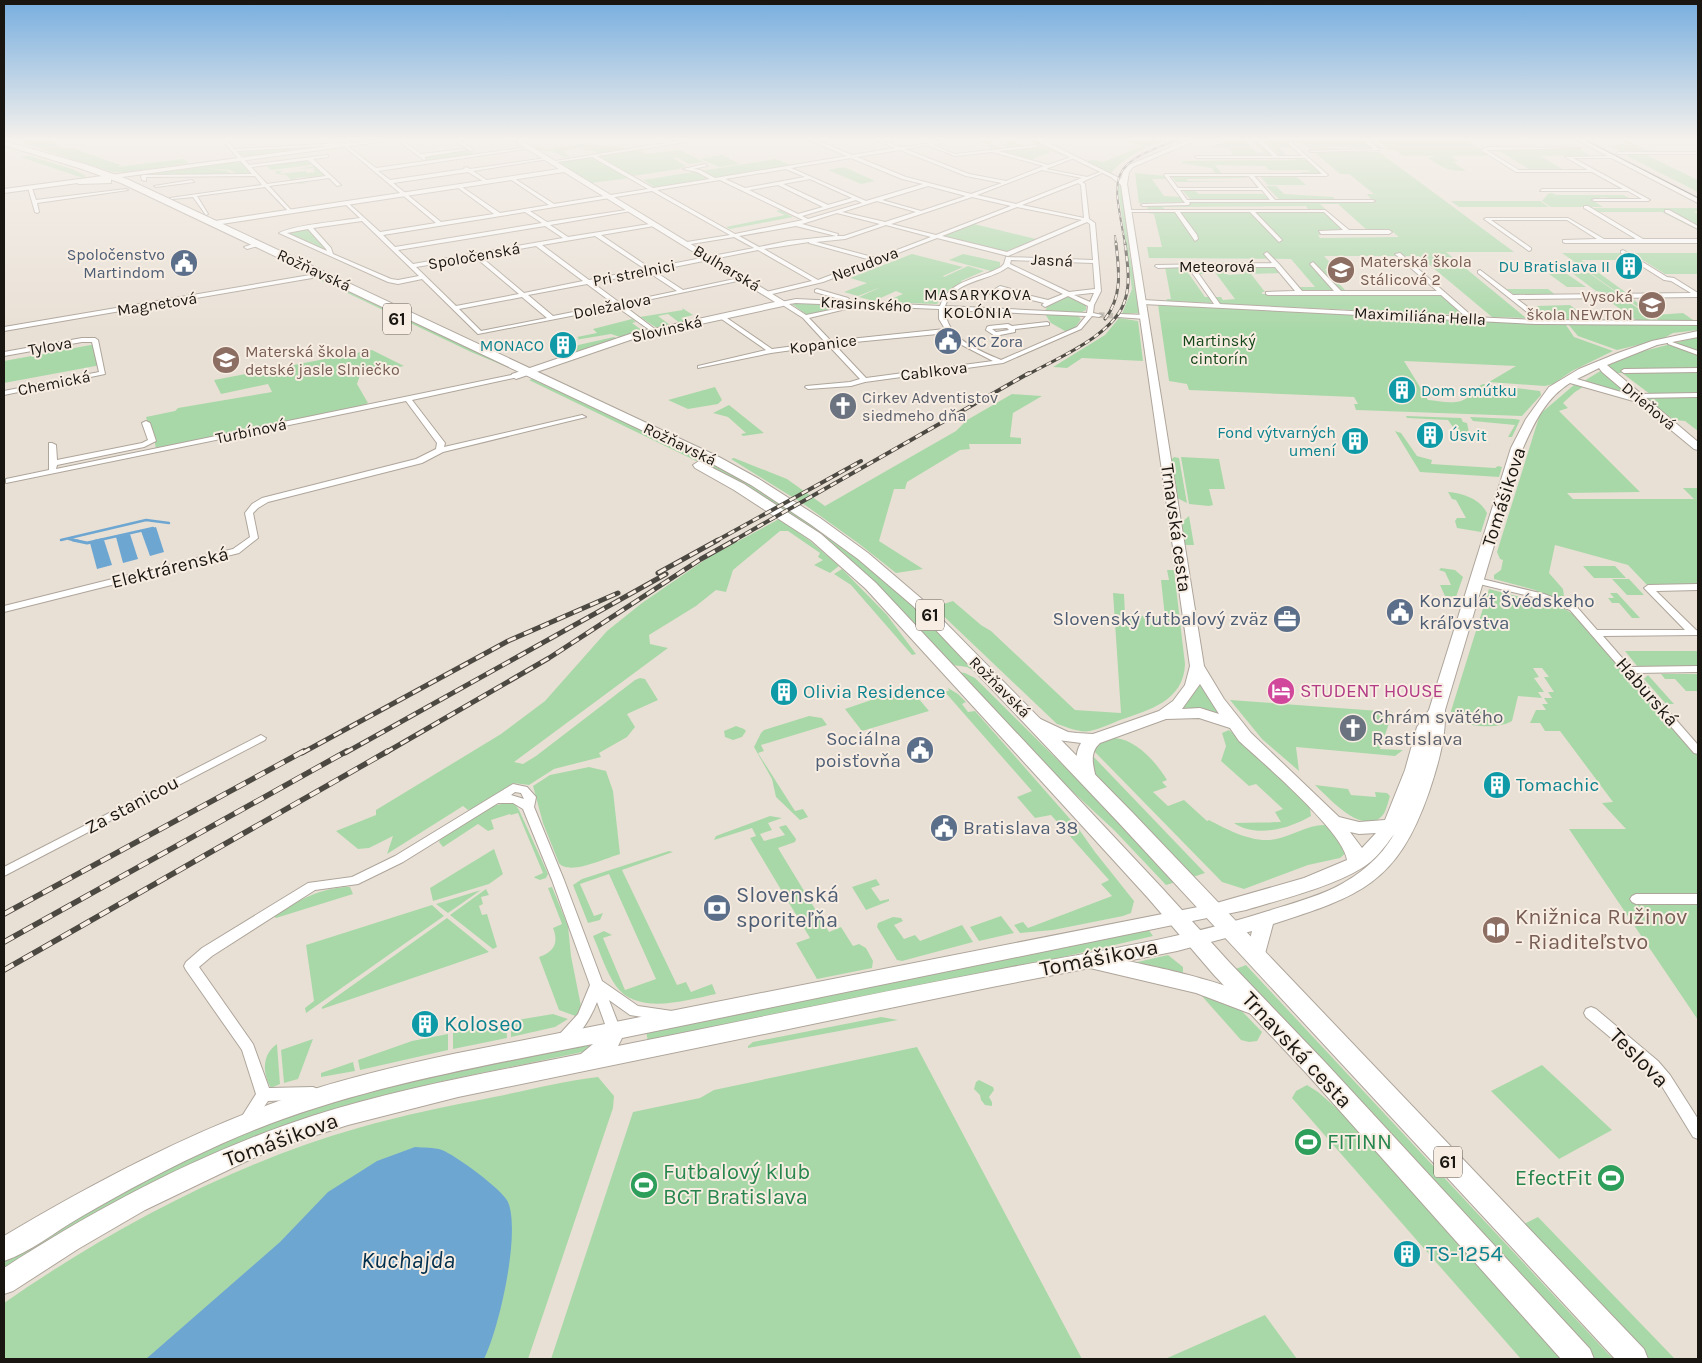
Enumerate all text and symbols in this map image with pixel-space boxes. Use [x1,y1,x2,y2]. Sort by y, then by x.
street label: Spoločenská [426,239,522,273]
street label: Bulharská [690,241,764,295]
street label: Nerudova [829,243,901,285]
place label: Spoločenstvo Martindom [67,245,165,282]
street label: Rožňavská [274,245,354,295]
public building icon: Spoločenstvo Martindom [169,248,199,278]
street label: Jasná [1030,249,1074,271]
building icon: DU Bratislava II [1614,251,1644,281]
place label: Materská škola Stálicová 2 [1360,252,1472,289]
school or university icon: Materská škola Stálicová 2 [1326,255,1356,285]
street label: Pri strelnici [591,256,677,290]
street label: Meteorová [1179,257,1255,276]
place label: DU Bratislava II [1499,257,1610,276]
district label: MASARYKOVA KOLÓNIA [924,285,1032,322]
place label: Vysoká škola NEWTON [1526,287,1633,324]
street label: Magnetová [116,288,198,320]
street label: Doležalova [572,289,652,323]
school or university icon: Vysoká škola NEWTON [1637,290,1667,320]
street label: Krasinského [820,292,912,316]
street label: Maximiliána Hella [1354,303,1486,329]
road number: 61 [383,304,411,334]
street label: Slovinská [630,312,704,346]
public building icon: KC Zora [933,326,963,356]
building icon: MONACO [548,330,578,360]
street label: Kopanice [788,330,858,358]
park label: Martinský cintorín [1182,331,1256,368]
place label: KC Zora [967,332,1023,351]
street label: Tylova [27,333,73,359]
place label: MONACO [480,336,544,355]
place label: Materská škola a detské jasle Slniečko [245,342,400,379]
school or university icon: Materská škola a detské jasle Slniečko [211,345,241,375]
street label: Cablkova [899,357,969,385]
street label: Chemická [16,367,92,399]
building icon: Dom smútku [1387,375,1417,405]
street label: Drieňová [1618,378,1680,434]
place label: Dom smútku [1421,381,1517,400]
place label: Cirkev Adventistov siedmeho dňa [862,388,998,425]
church icon: Cirkev Adventistov siedmeho dňa [828,391,858,421]
street label: Turbínová [214,414,288,448]
street label: Rožňavská [640,418,720,470]
building icon: Úsvit [1415,420,1445,450]
place label: Fond výtvarných umení [1217,423,1336,460]
building icon: Fond výtvarných umení [1340,426,1370,456]
place label: Úsvit [1449,426,1487,445]
street label: Tomášikova [1478,444,1530,550]
street label: Trnavská cesta [1156,462,1196,594]
street label: Elektrárenská [109,543,231,593]
place label: Konzulát Švédskeho kráľovstva [1419,590,1595,634]
public building icon: Konzulát Švédskeho kráľovstva [1385,597,1415,627]
road number: 61 [916,600,944,630]
office icon: Slovenský futbalový zväz [1272,604,1302,634]
place label: Slovenský futbalový zväz [1052,608,1268,630]
street label: Rožňavská [965,652,1035,722]
street label: Haburská [1611,653,1683,731]
hotel icon: STUDENT HOUSE [1266,676,1296,706]
building icon: Olivia Residence [769,677,799,707]
place label: STUDENT HOUSE [1300,680,1443,702]
place label: Olivia Residence [803,681,946,703]
place label: Chrám svätého Rastislava [1372,706,1503,750]
church icon: Chrám svätého Rastislava [1338,713,1368,743]
place label: Sociálna poisťovňa [815,728,901,772]
public building icon: Sociálna poisťovňa [905,735,935,765]
building icon: Tomachic [1482,770,1512,800]
street label: Za stanicou [82,771,182,839]
place label: Tomachic [1516,774,1599,796]
public building icon: Bratislava 38 [929,813,959,843]
place label: Bratislava 38 [963,817,1078,839]
place label: Slovenská sporiteľňa [736,882,839,933]
bank icon: Slovenská sporiteľňa [702,893,732,923]
place label: Knižnica Ružinov - Riaditeľstvo [1515,904,1687,955]
library icon: Knižnica Ružinov - Riaditeľstvo [1481,915,1511,945]
street label: Tomášikova [1038,934,1160,982]
street label: Trnavská cesta [1236,986,1358,1114]
building icon: Koloseo [410,1009,440,1039]
place label: Koloseo [444,1011,522,1037]
street label: Teslova [1604,1023,1674,1093]
street label: Tomášikova [220,1107,342,1173]
sports icon: FITINN [1293,1127,1323,1157]
place label: FITINN [1327,1129,1392,1155]
road number: 61 [1434,1146,1462,1178]
place label: Futbalový klub BCT Bratislava [663,1159,810,1210]
sports icon: EfectFit [1596,1163,1626,1193]
place label: EfectFit [1515,1165,1592,1191]
sports icon: Futbalový klub BCT Bratislava [629,1170,659,1200]
building icon: TS-1254 [1392,1239,1422,1269]
place label: TS-1254 [1426,1241,1503,1267]
water label: Kuchajda [361,1246,455,1274]

